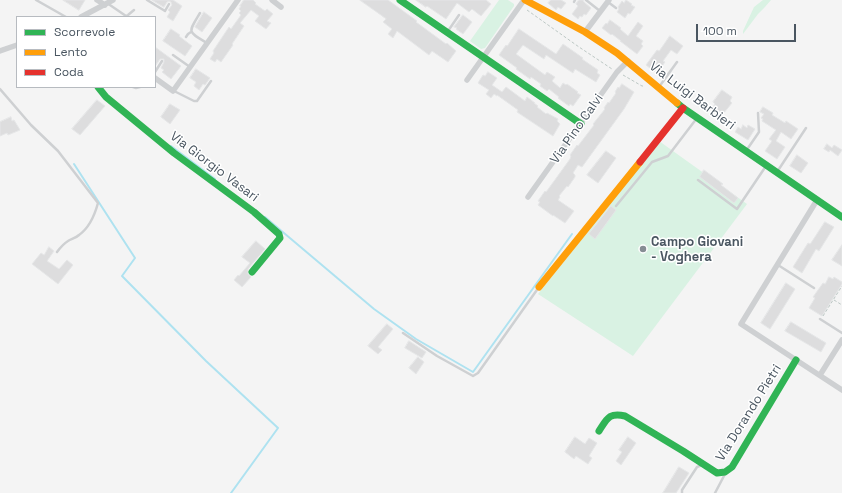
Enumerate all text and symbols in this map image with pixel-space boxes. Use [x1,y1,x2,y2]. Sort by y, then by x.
legend [16,16,156,88]
scale bar [698,16,798,42]
text: 100 m [703,23,737,39]
text: Scorrevole [54,24,115,40]
text: Lento [54,44,88,60]
street label: Via Luigi Barbieri [646,59,738,133]
text: Coda [54,64,84,80]
street label: Via Pino Calvi [547,91,607,167]
street label: Via Giorgio Vasari [167,129,261,205]
place label: Campo Giovani - Voghera [651,234,743,265]
marker: Campo Giovani - Voghera [638,244,648,254]
street label: Via Dorando Pietri [713,362,785,464]

